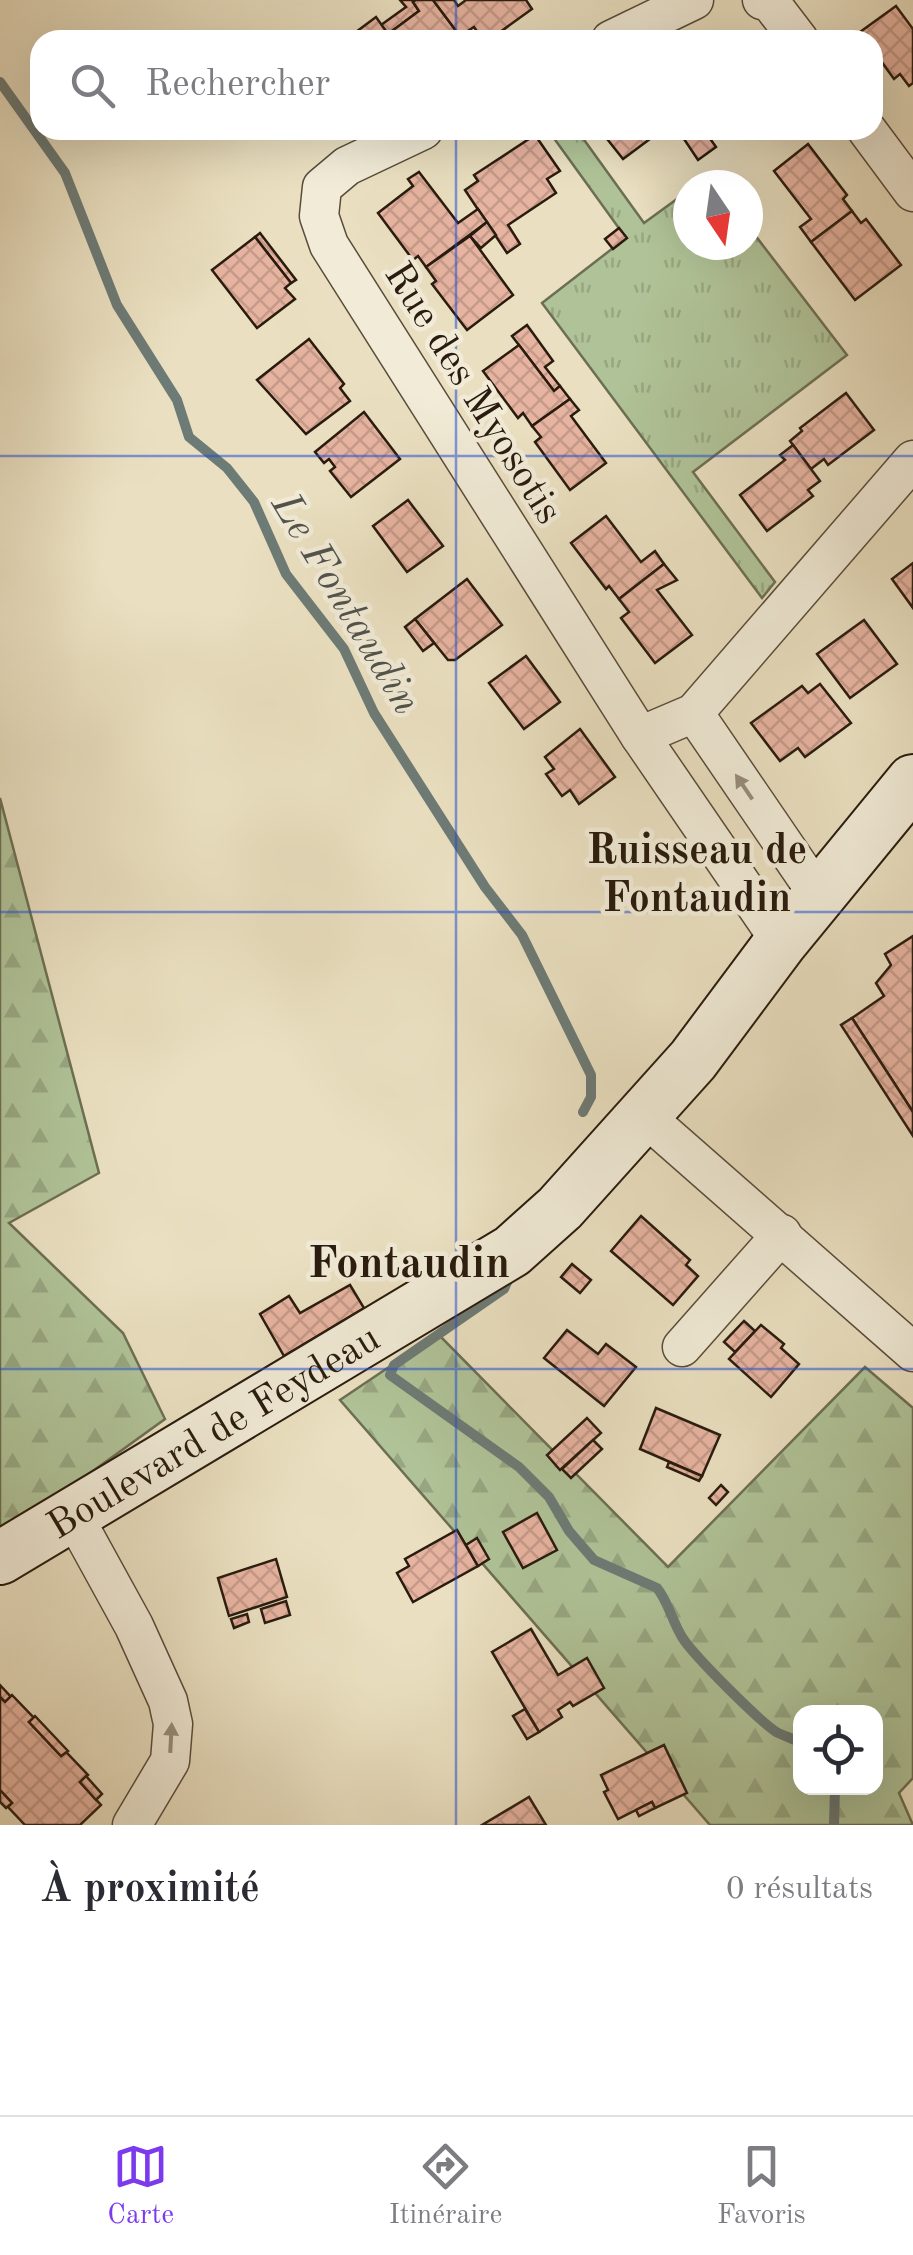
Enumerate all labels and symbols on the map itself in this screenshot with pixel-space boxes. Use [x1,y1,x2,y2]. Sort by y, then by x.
north arrow [673,170,763,260]
street label: Rue des Myosotis [375,257,568,532]
water label: Le Fontaudin [262,485,427,722]
one-way arrow [735,773,754,800]
district label: Ruisseau de Fontaudin [587,831,807,921]
district label: Fontaudin [308,1243,510,1288]
street label: Boulevard de Feydeau [42,1319,388,1549]
one-way arrow [164,1722,180,1754]

